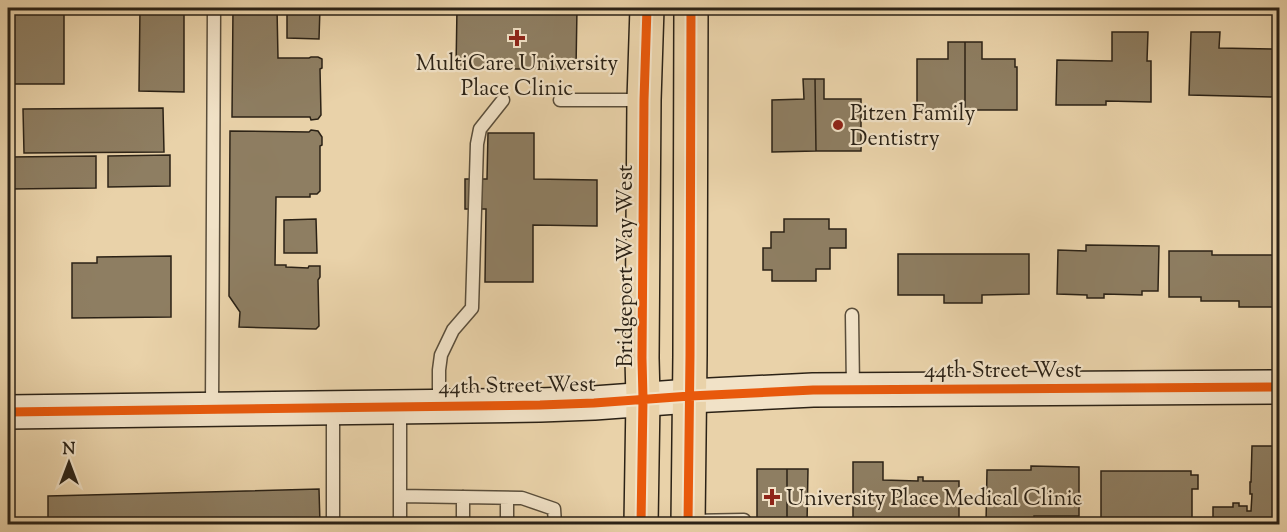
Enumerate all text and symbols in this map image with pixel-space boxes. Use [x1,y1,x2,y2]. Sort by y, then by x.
marker: MultiCare University Place Clinic [508,29,526,47]
place label: MultiCare University Place Clinic [416,49,618,106]
place label: Pitzen Family Dentistry [850,99,975,156]
marker: Pitzen Family Dentistry [831,118,845,132]
street label: Bridgeport Way West [611,164,643,368]
street label: 44th Street West [924,356,1082,388]
street label: 44th Street West [438,370,596,404]
north arrow [39,433,99,493]
text: N [63,439,76,462]
place label: University Place Medical Clinic [786,484,1083,516]
marker: University Place Medical Clinic [763,488,781,506]

